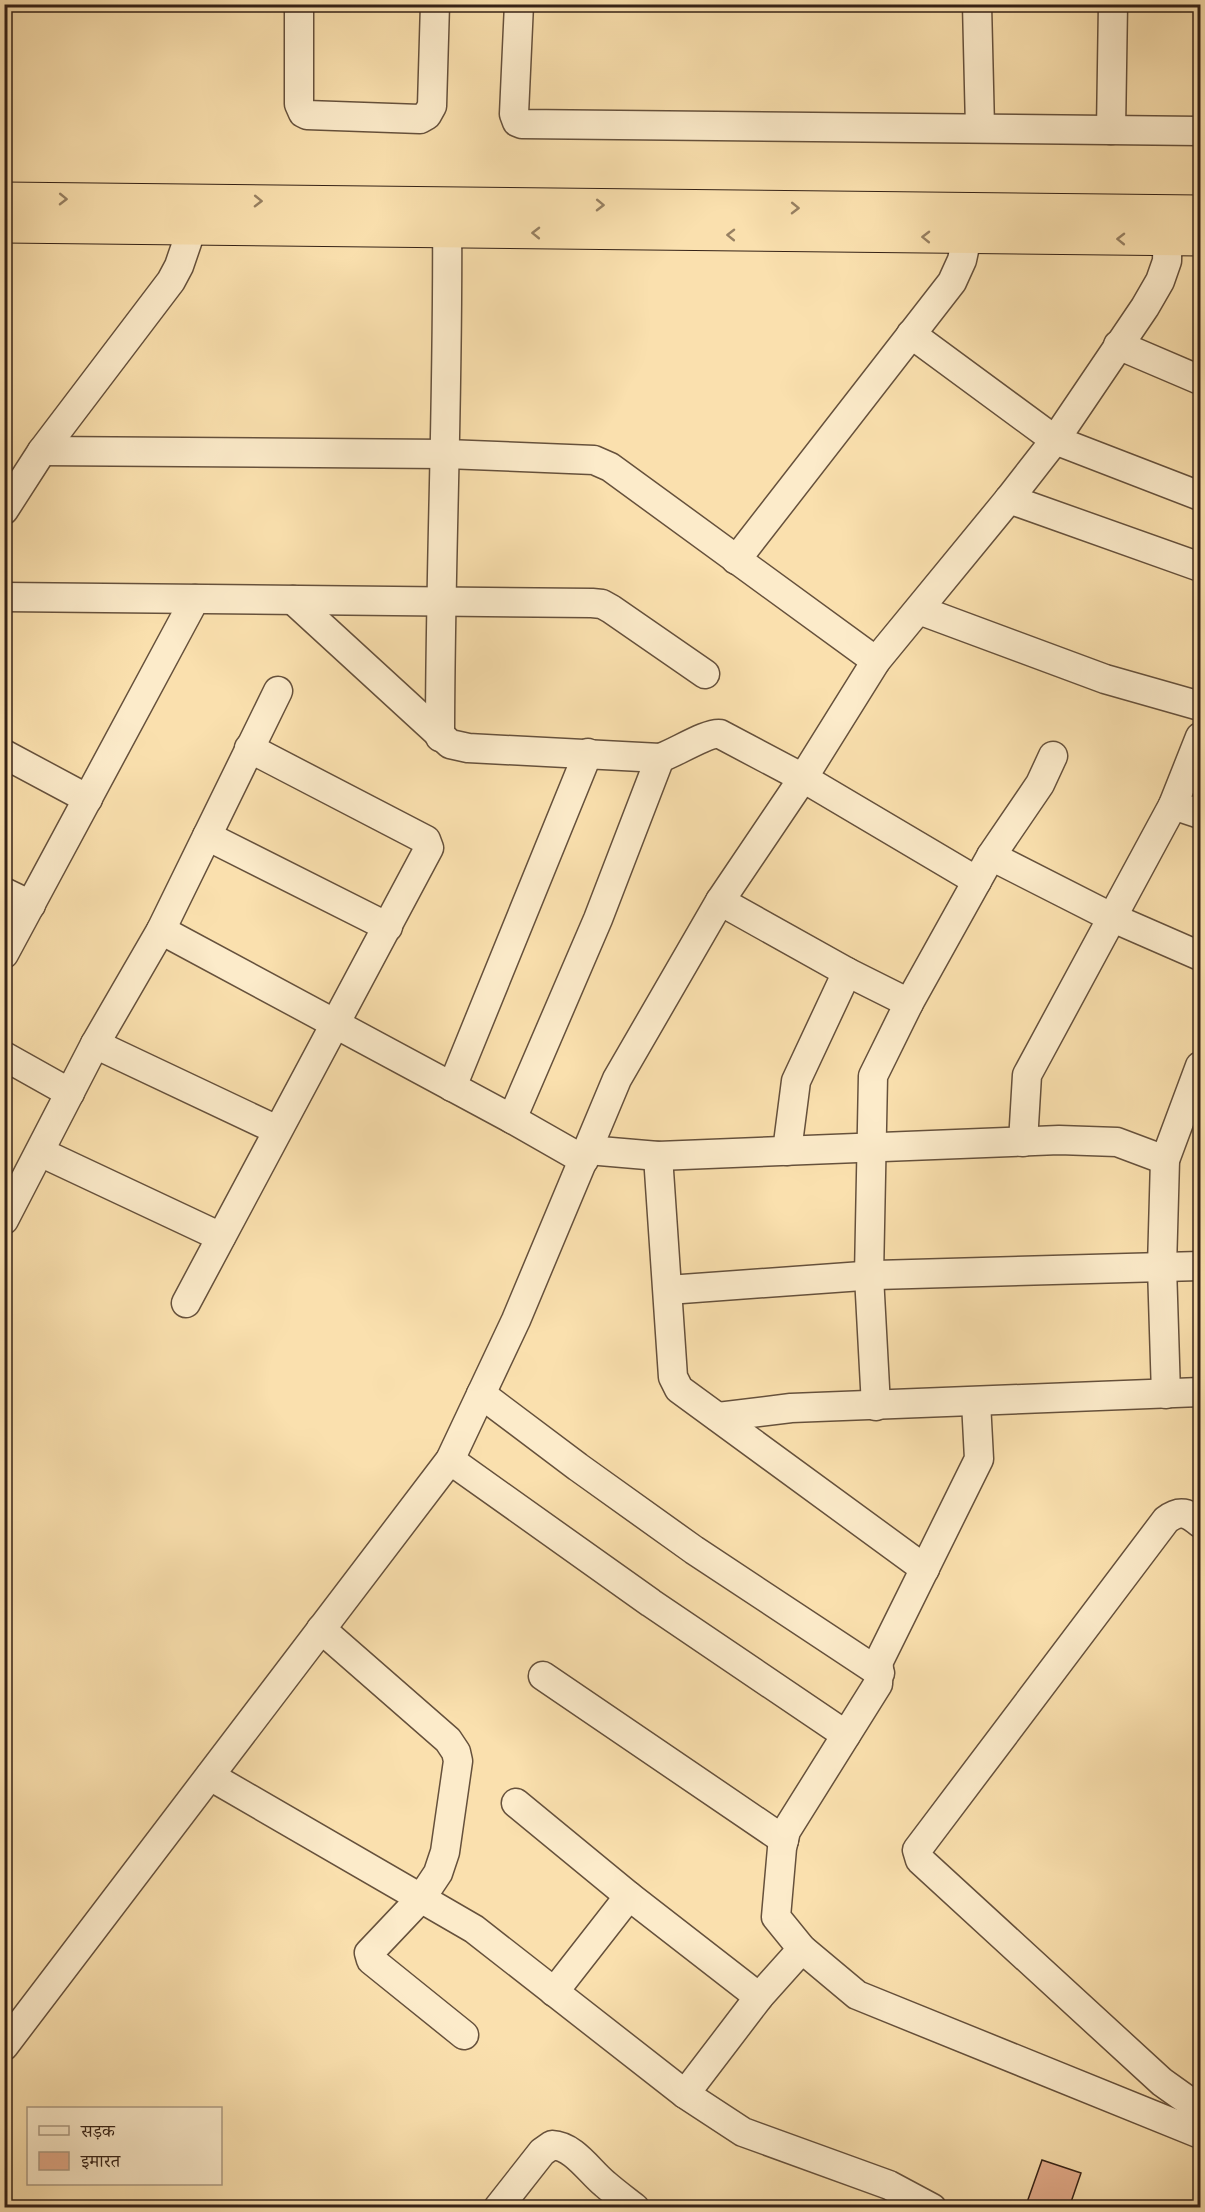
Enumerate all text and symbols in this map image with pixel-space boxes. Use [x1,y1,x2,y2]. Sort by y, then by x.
one-way arrow [58,193,67,206]
one-way arrow [253,195,262,208]
one-way arrow [595,199,604,212]
one-way arrow [790,202,799,214]
one-way arrow [532,227,541,239]
one-way arrow [727,229,736,241]
one-way arrow [922,231,931,243]
one-way arrow [1117,233,1126,245]
legend [27,2107,222,2185]
text: सड़क [80,2120,116,2142]
text: इमारत [80,2150,121,2172]

